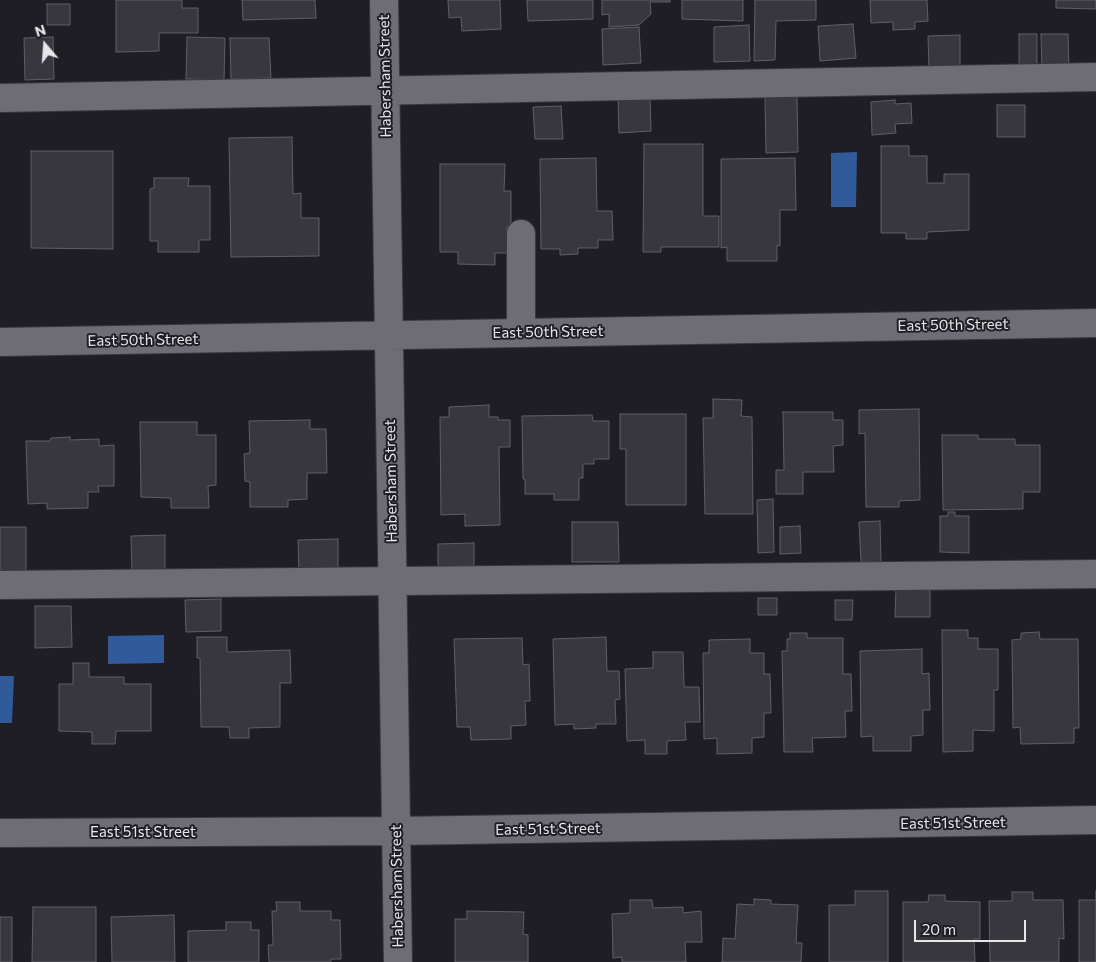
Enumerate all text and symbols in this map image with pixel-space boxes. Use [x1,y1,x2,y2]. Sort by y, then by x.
street label: Habersham Street [375,14,395,138]
north arrow [20,20,70,70]
text: N [33,21,48,40]
street label: East 50th Street [897,315,1009,335]
street label: East 50th Street [492,322,604,342]
street label: East 50th Street [87,330,199,350]
street label: Habersham Street [381,419,401,543]
street label: East 51st Street [900,813,1006,833]
street label: East 51st Street [495,819,601,839]
street label: East 51st Street [90,823,196,841]
street label: Habersham Street [387,824,407,948]
scale bar [916,910,1028,942]
text: 20 m [922,920,956,938]

